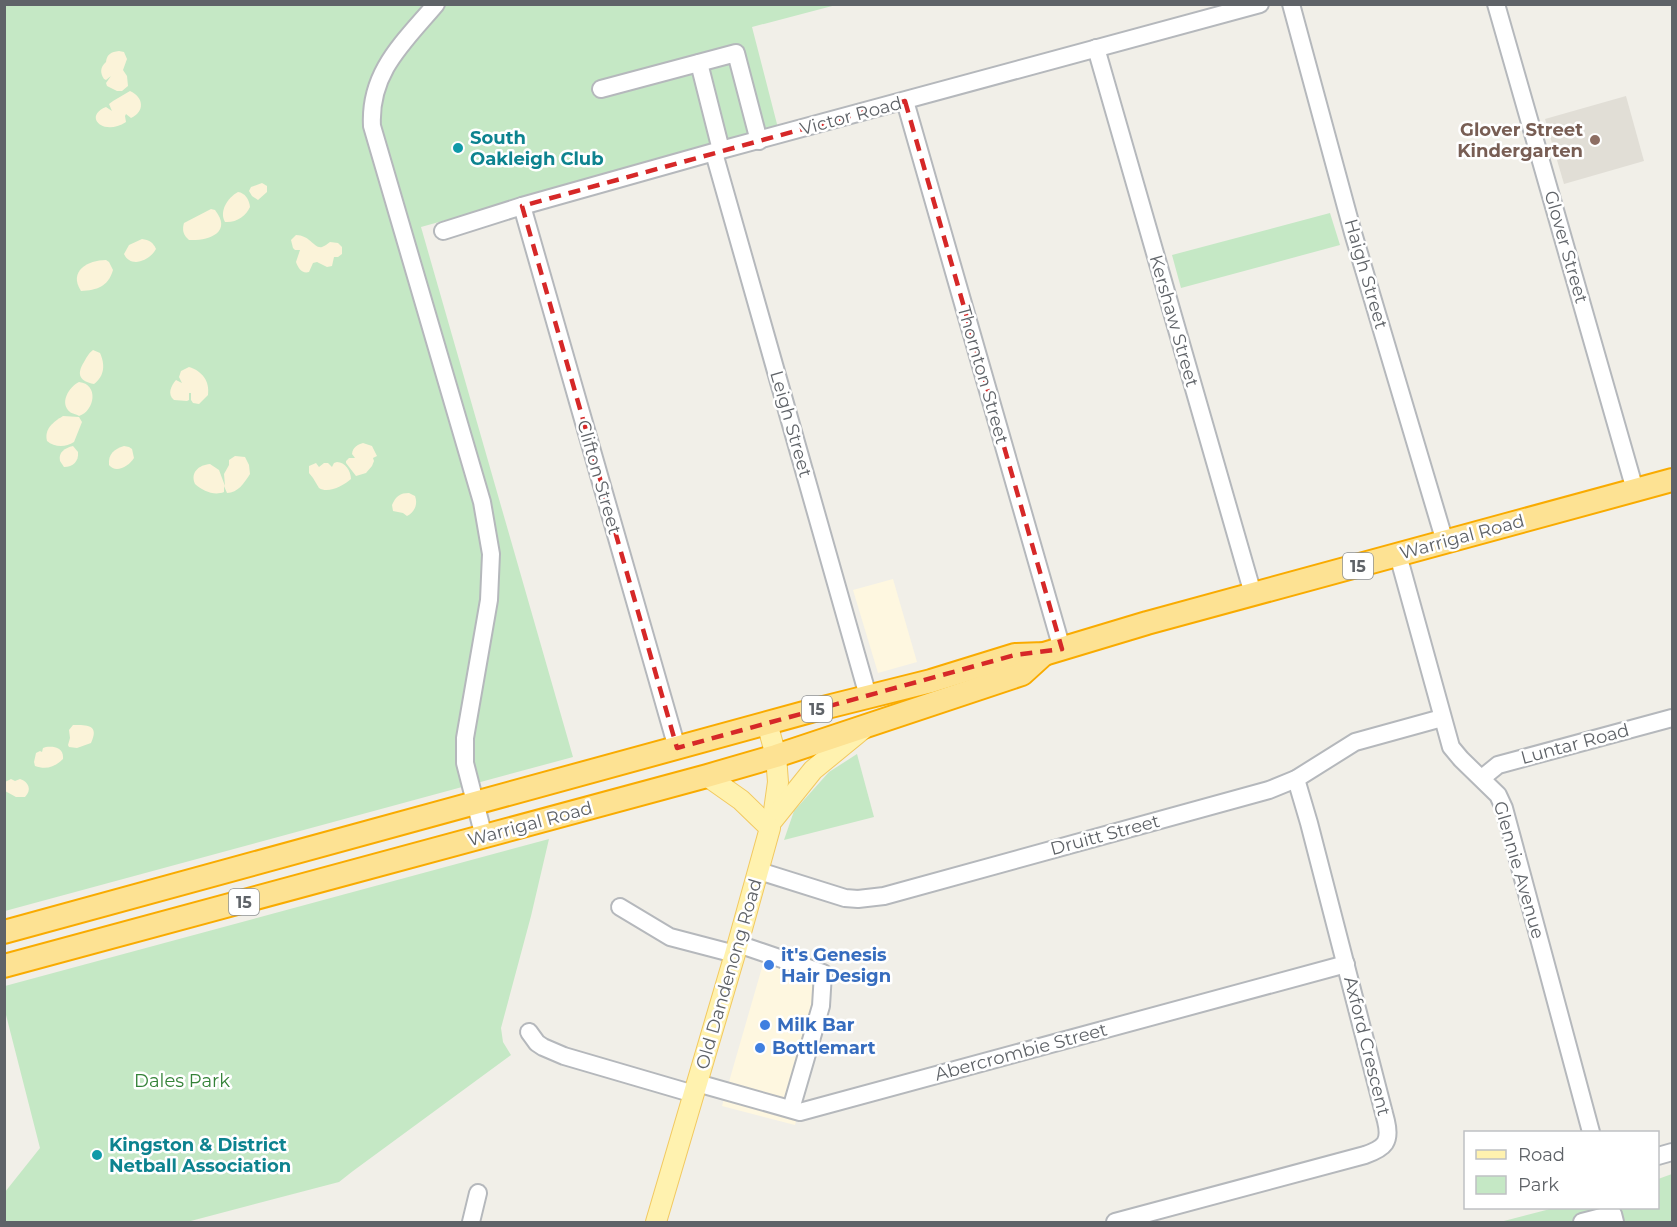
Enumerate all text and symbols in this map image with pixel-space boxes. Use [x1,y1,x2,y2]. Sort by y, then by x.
street label: Victor Road [798,92,904,140]
place label: Glover Street Kindergarten [1457,119,1583,162]
place label: South Oakleigh Club [470,127,604,170]
marker: Glover Street Kindergarten [1588,133,1602,147]
marker: South Oakleigh Club [451,141,465,155]
street label: Glover Street [1539,188,1593,306]
street label: Haigh Street [1340,216,1392,332]
street label: Kershaw Street [1145,252,1203,390]
street label: Thornton Street [953,303,1013,447]
street label: Leigh Street [765,368,817,480]
street label: Clifton Street [572,417,626,537]
street label: Warrigal Road [1397,510,1527,564]
road number: 15 [1343,553,1373,579]
road number: 15 [802,696,832,722]
street label: Luntar Road [1518,719,1632,769]
street label: Warrigal Road [465,797,595,851]
street label: Glennie Avenue [1489,799,1549,942]
street label: Druitt Street [1048,810,1162,860]
street label: Old Dandenong Road [691,876,767,1072]
road number: 15 [229,889,259,915]
place label: it's Genesis Hair Design [781,944,891,987]
marker: it's Genesis Hair Design [762,958,776,972]
street label: Axford Crescent [1339,974,1395,1118]
place label: Milk Bar [777,1014,855,1036]
marker: Milk Bar [758,1018,772,1032]
street label: Abercrombie Street [932,1018,1110,1086]
place label: Bottlemart [772,1037,876,1059]
marker: Bottlemart [753,1041,767,1055]
park label: Dales Park [134,1070,230,1092]
legend [1464,1131,1659,1209]
place label: Kingston & District Netball Association [109,1134,291,1177]
text: Road [1518,1144,1565,1166]
marker: Kingston & District Netball Association [90,1148,104,1162]
text: Park [1518,1174,1559,1196]

